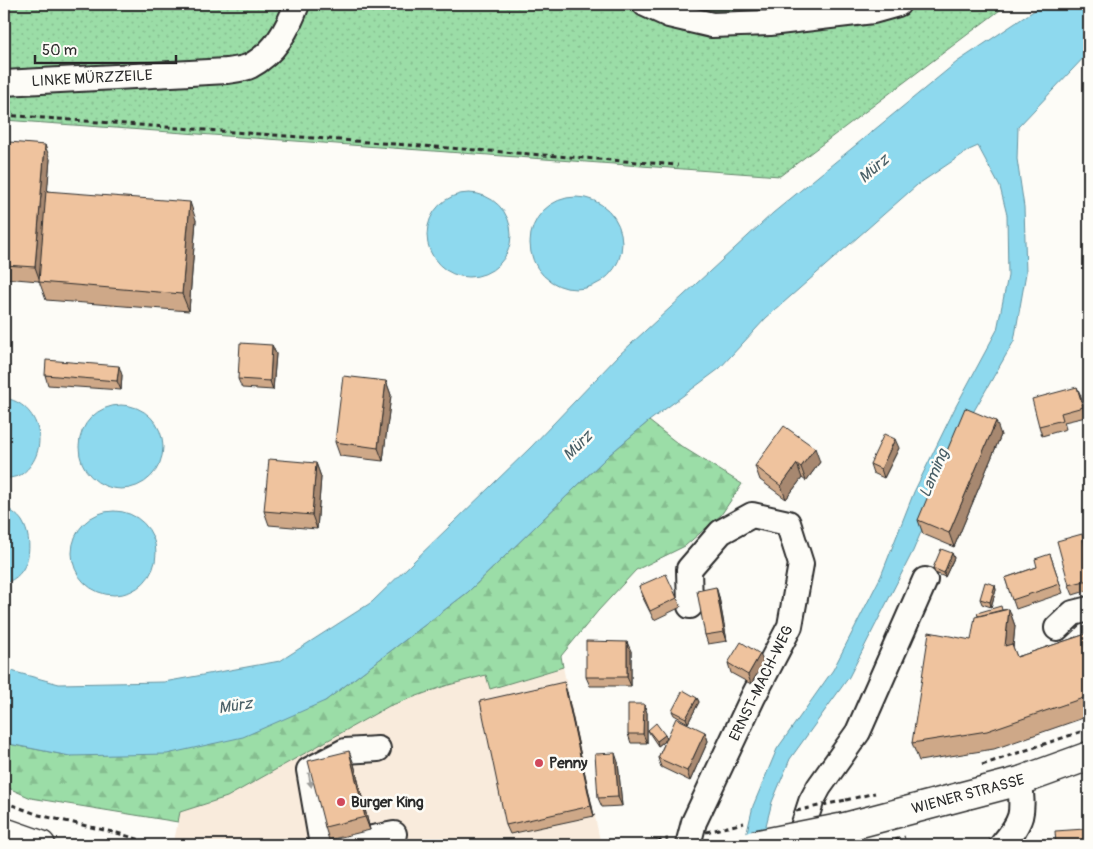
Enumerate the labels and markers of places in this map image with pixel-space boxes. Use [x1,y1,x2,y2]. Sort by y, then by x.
place label: Penny [549,754,588,773]
marker: Penny [533,757,545,769]
place label: Burger King [351,793,424,812]
marker: Burger King [335,796,347,808]

